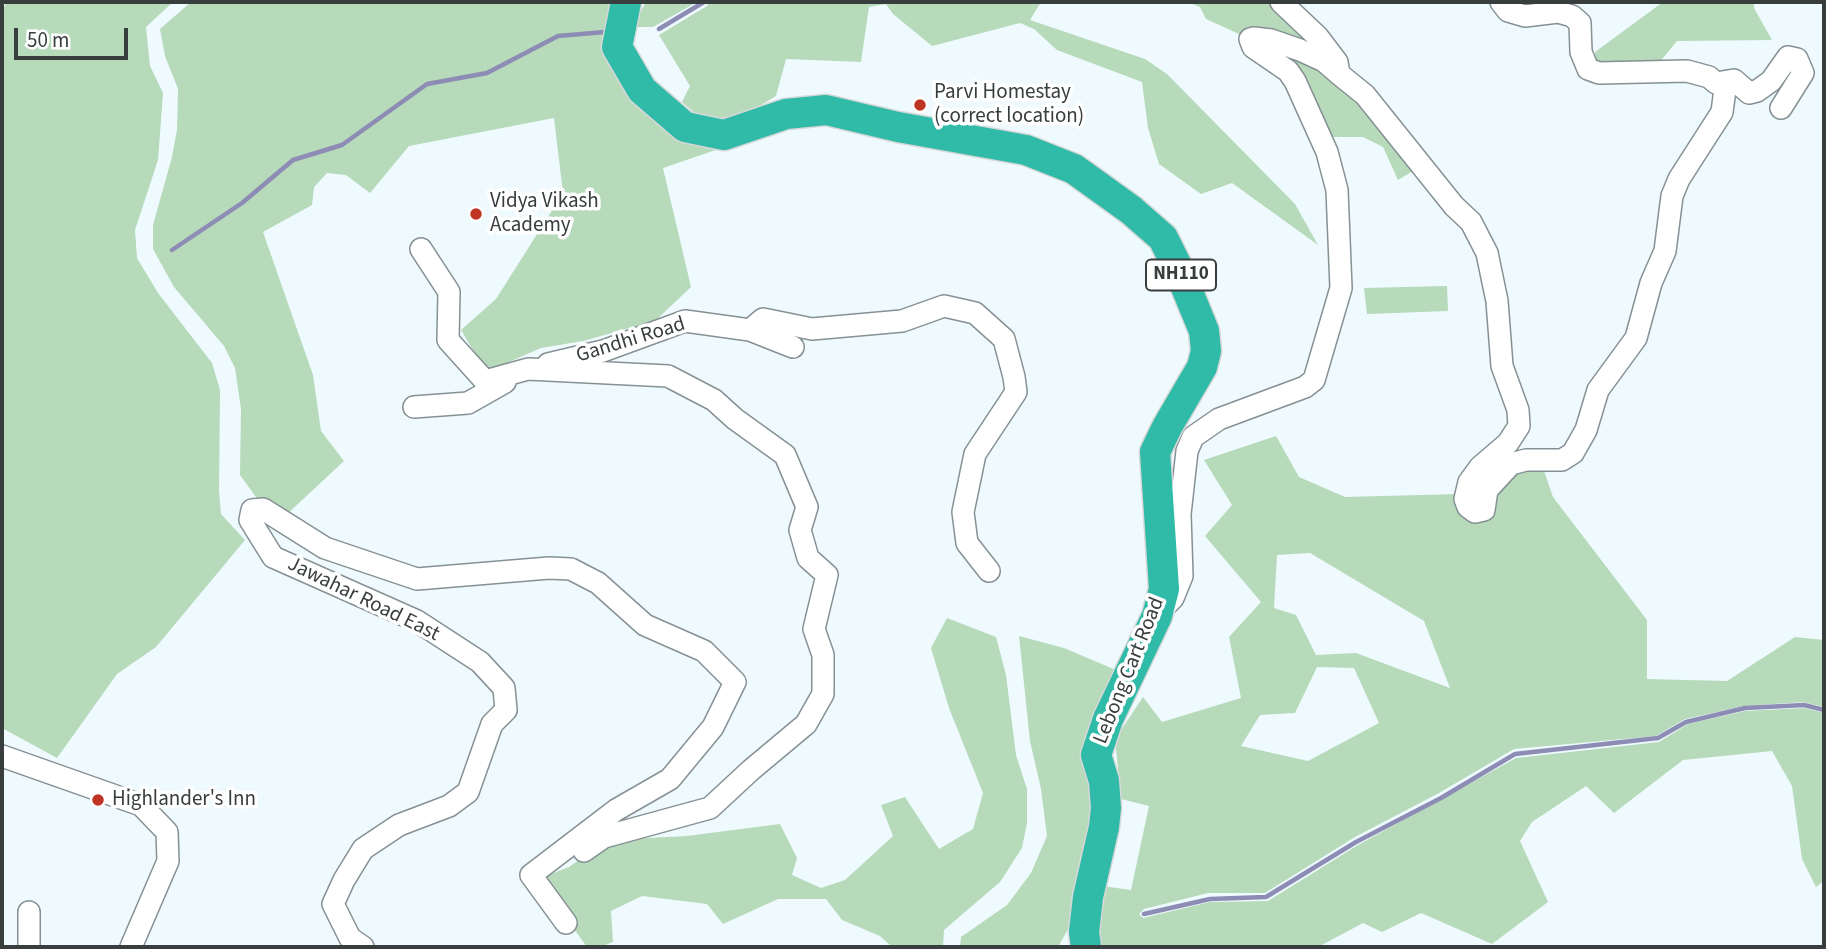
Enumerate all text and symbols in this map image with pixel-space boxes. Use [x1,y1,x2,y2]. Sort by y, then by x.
scale bar [18,14,131,58]
text: 50 m [27,25,69,55]
place label: Parvi Homestay (correct location) [934,80,1084,130]
marker: Parvi Homestay (correct location) [912,97,928,113]
place label: Vidya Vikash Academy [490,189,599,239]
marker: Vidya Vikash Academy [468,206,484,222]
road number: NH110 [1146,260,1216,290]
street label: Gandhi Road [574,312,688,370]
street label: Jawahar Road East [283,552,443,648]
street label: Lebong Cart Road [1089,594,1171,748]
place label: Highlander's Inn [112,787,256,813]
marker: Highlander's Inn [90,792,106,808]

